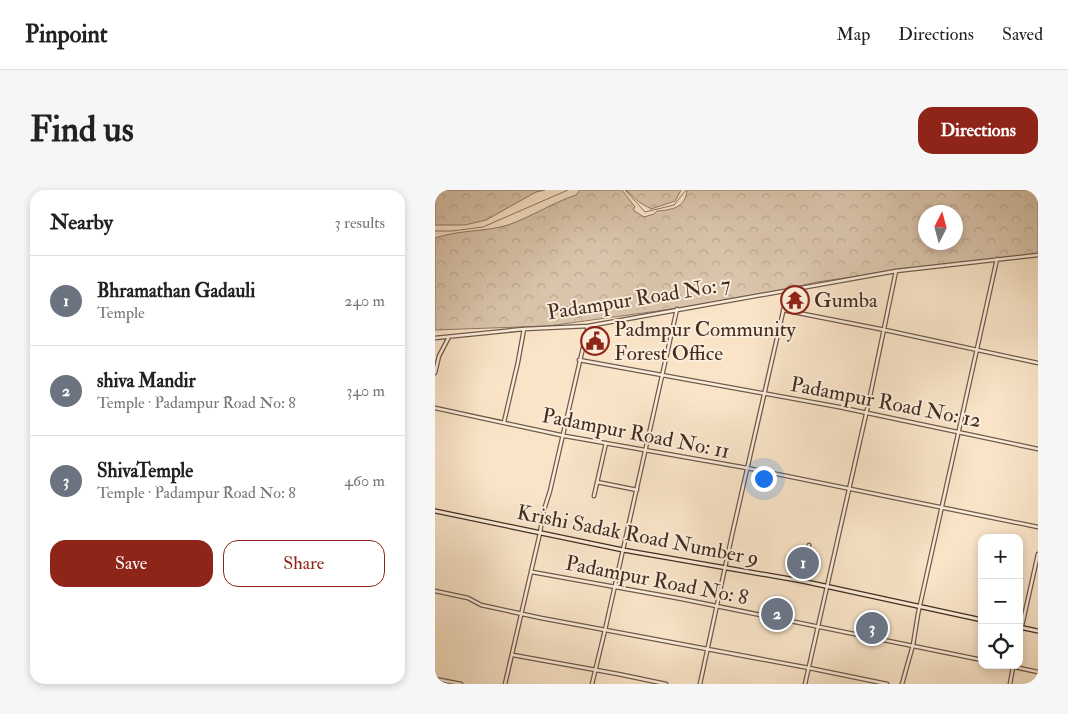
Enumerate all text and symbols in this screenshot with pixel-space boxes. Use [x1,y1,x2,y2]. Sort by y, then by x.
text: Pinpoint [25,19,108,50]
text: Map [837,23,870,46]
text: Directions [898,23,974,46]
text: Saved [1002,23,1043,46]
button: Directions [918,107,1038,154]
text: Find us [30,108,134,152]
north arrow [918,205,963,250]
text: Nearby [50,209,113,236]
text: 3 results [334,213,385,233]
street label: Padampur Road No: 7 [545,271,733,326]
text: Bhramathan Gadauli [97,279,255,303]
temple icon: Gumba [780,285,810,315]
place label: Gumba [814,287,878,314]
text: 1 [63,291,69,311]
text: 240 m [344,291,385,311]
text: Temple [97,303,145,323]
place label: Padmpur Community Forest Office [614,316,797,367]
public building icon: Padmpur Community Forest Office [580,326,610,356]
text: shiva Mandir [97,369,196,393]
street label: Padampur Road No: 12 [788,371,984,434]
text: 2 [62,381,70,401]
text: 340 m [346,381,385,401]
text: Temple · Padampur Road No: 8 [97,393,296,413]
street label: Padampur Road No: 11 [540,402,732,465]
text: ShivaTemple [97,459,193,483]
your location [751,466,777,492]
text: 3 [63,471,69,491]
text: 460 m [344,471,385,491]
text: Temple · Padampur Road No: 8 [97,483,296,503]
street label: Krishi Sadak Road Number 9 [515,499,761,572]
map controls [978,534,1023,669]
button: + [978,534,1023,579]
button: Save [50,540,213,587]
button: Share [223,540,385,587]
pin: 1 [787,544,819,582]
street label: Padampur Road No: 8 [563,550,751,611]
button: − [978,579,1023,624]
pin: 2 [761,595,793,633]
pin: 3 [856,609,888,647]
button: locate [978,624,1023,669]

